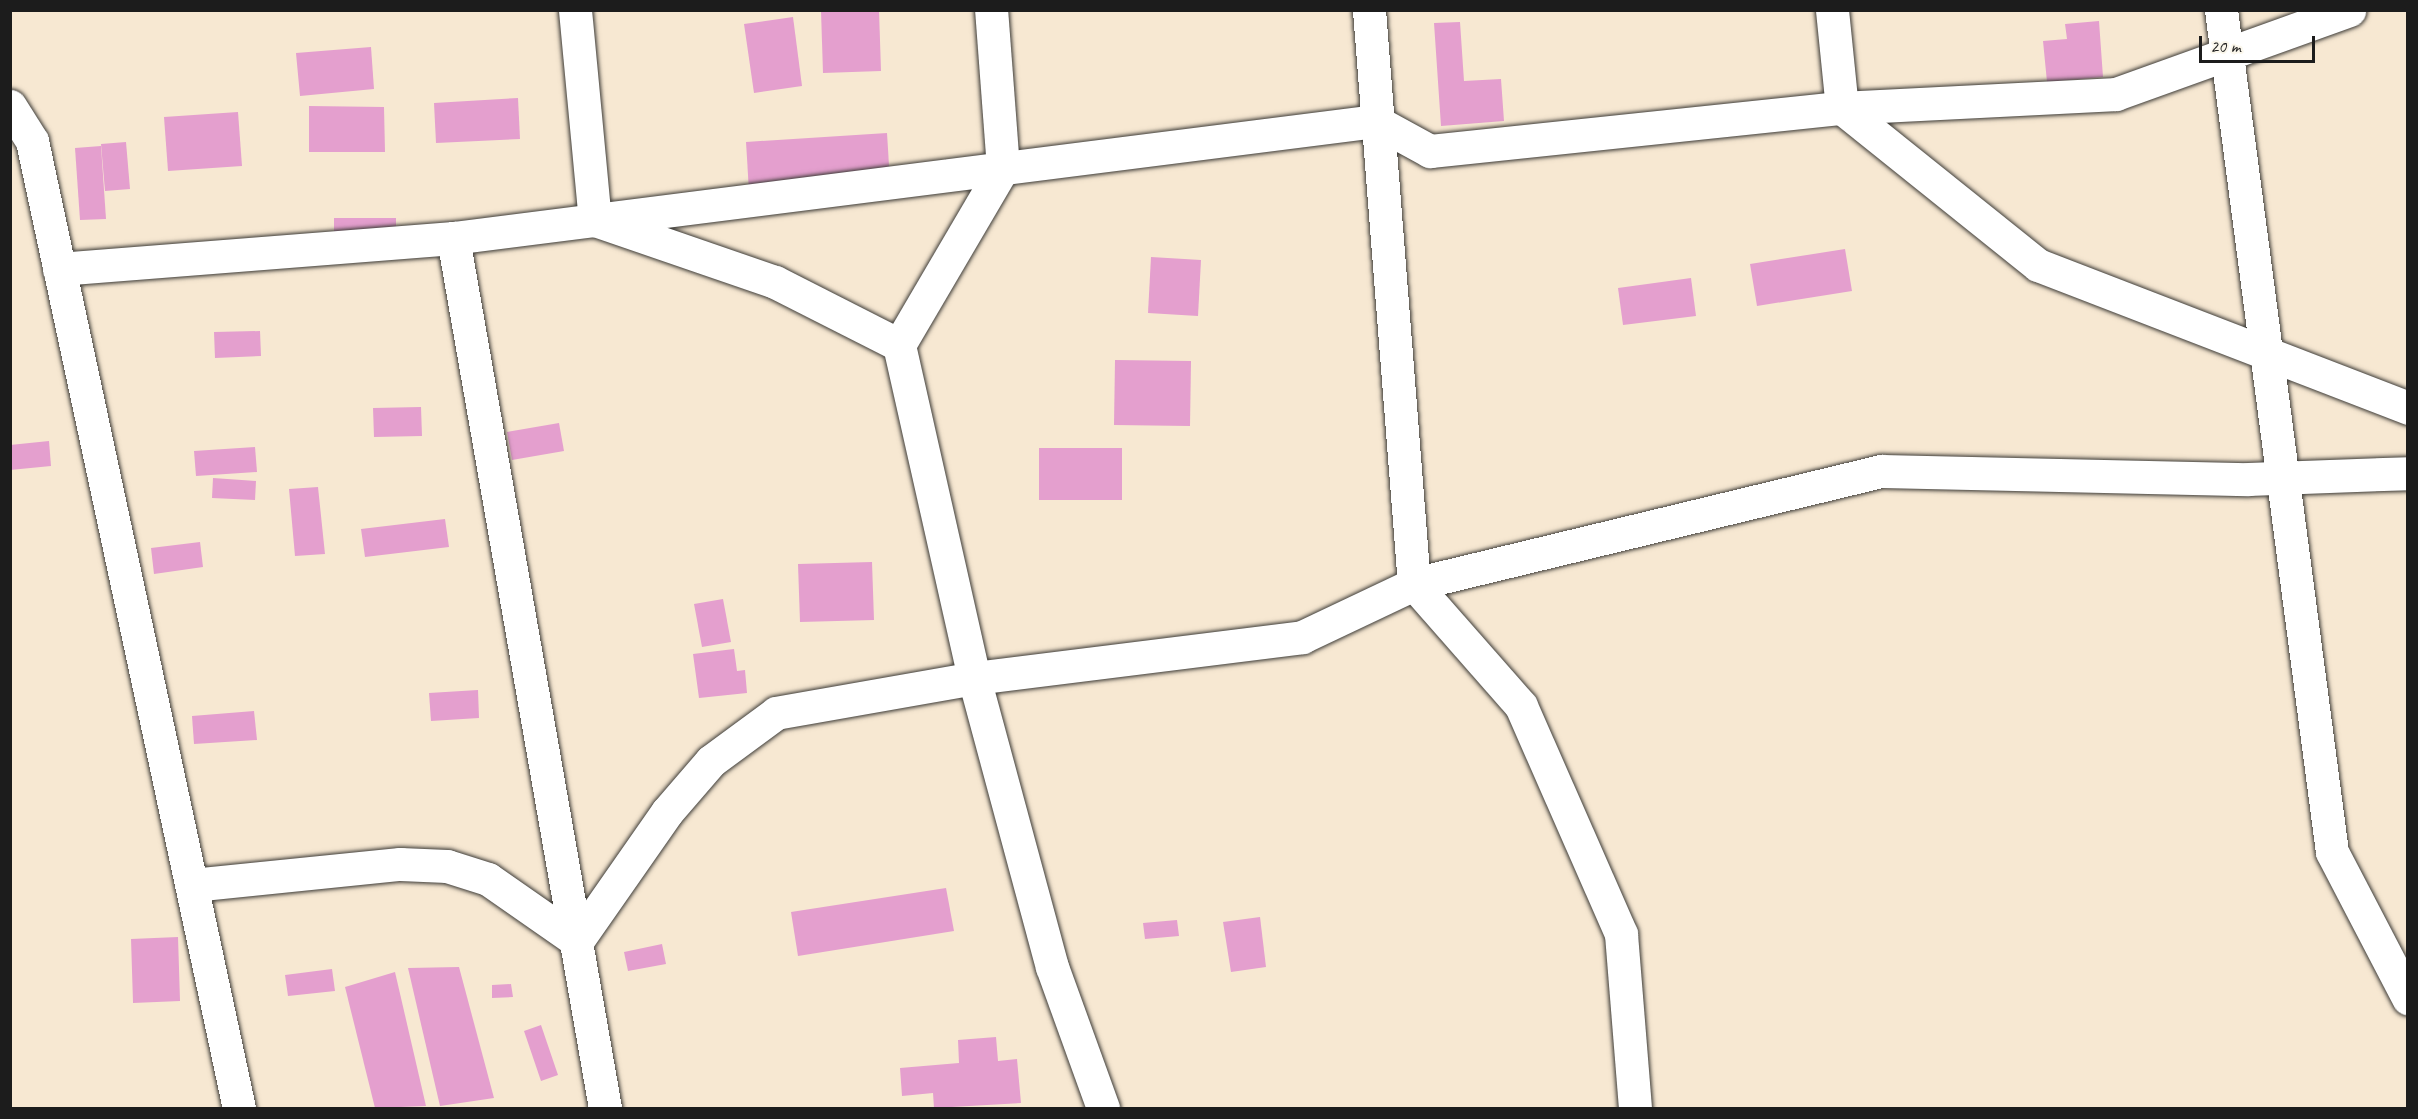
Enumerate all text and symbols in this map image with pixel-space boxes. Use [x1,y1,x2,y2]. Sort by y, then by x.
scale bar [2202,24,2318,62]
text: 20 m [2210,35,2241,57]

